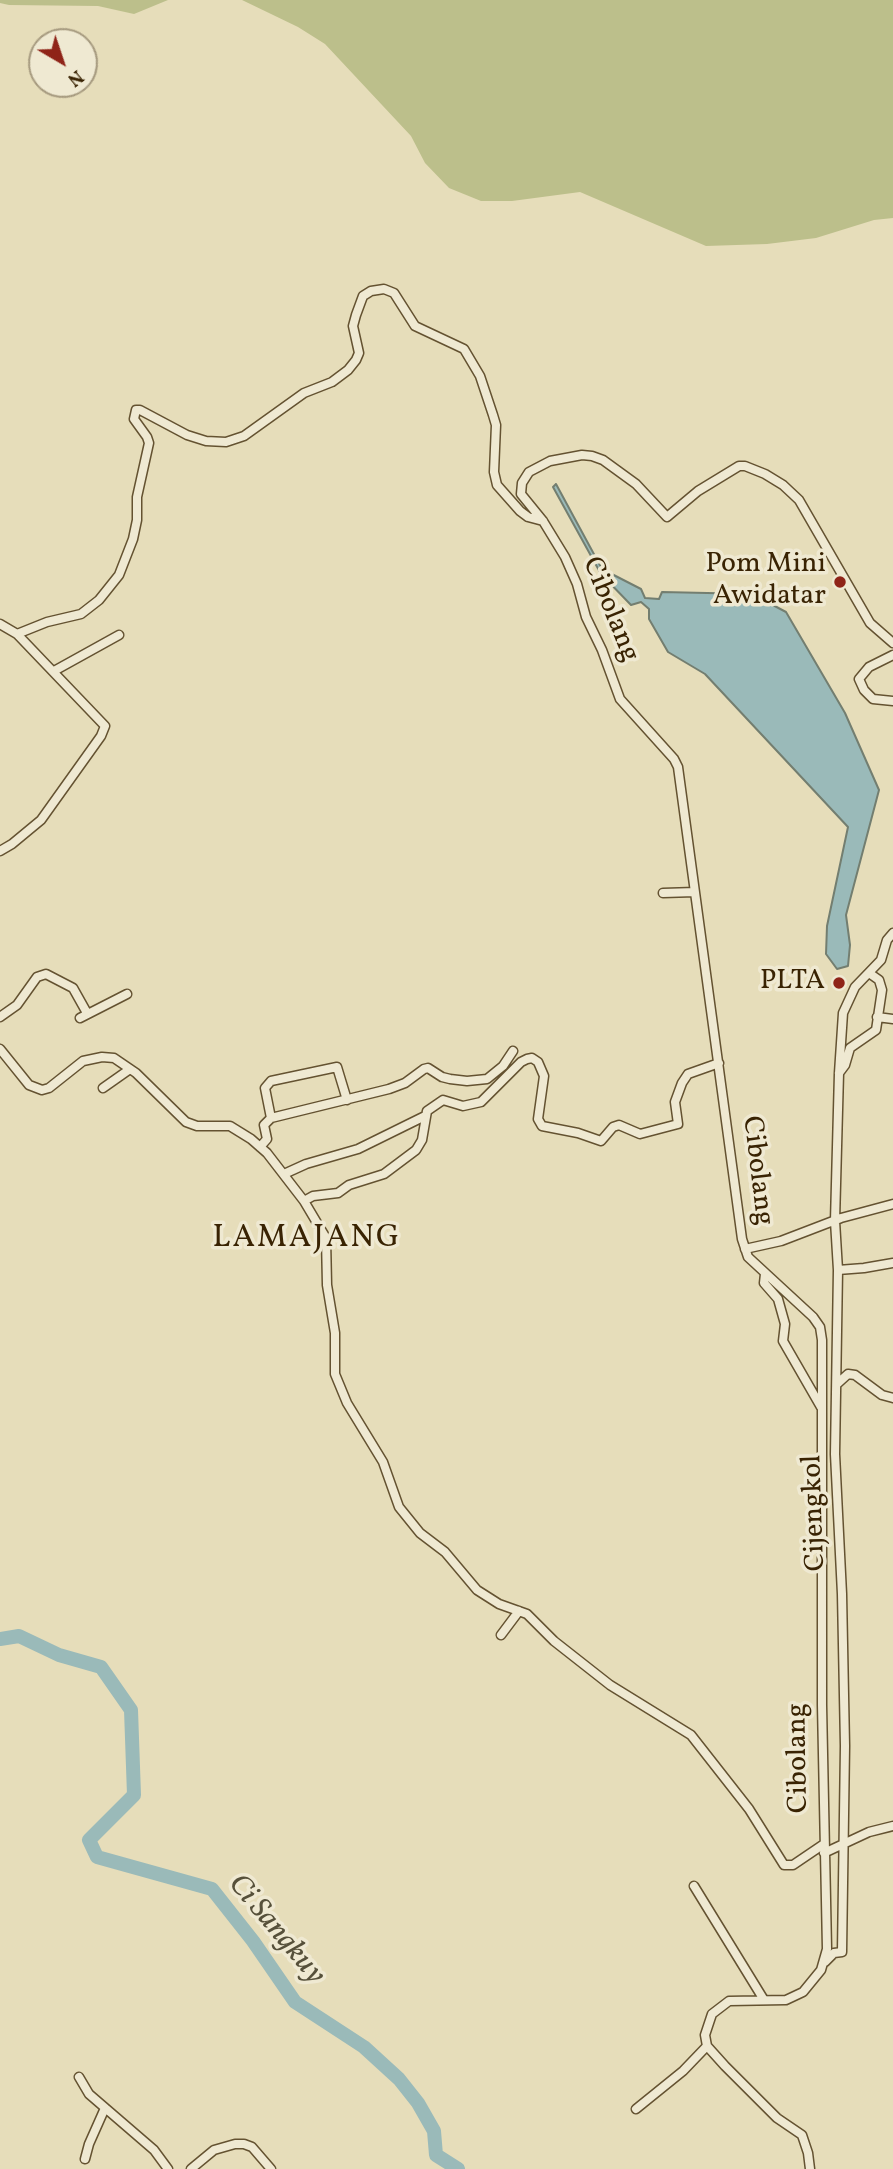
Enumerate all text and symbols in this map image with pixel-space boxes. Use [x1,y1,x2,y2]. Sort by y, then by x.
north arrow [28,28,98,98]
text: N [61,63,89,92]
place label: Pom Mini Awidatar [705,549,826,615]
street label: Cibolang [573,553,645,667]
marker: Pom Mini Awidatar [832,574,848,590]
place label: PLTA [760,966,825,1000]
marker: PLTA [831,975,847,991]
street label: Cibolang [733,1114,779,1228]
district label: LAMAJANG [214,1221,400,1259]
street label: Cijengkol [797,1454,835,1572]
street label: Cibolang [782,1703,818,1813]
water label: Ci Sangkuy [218,1869,332,1993]

